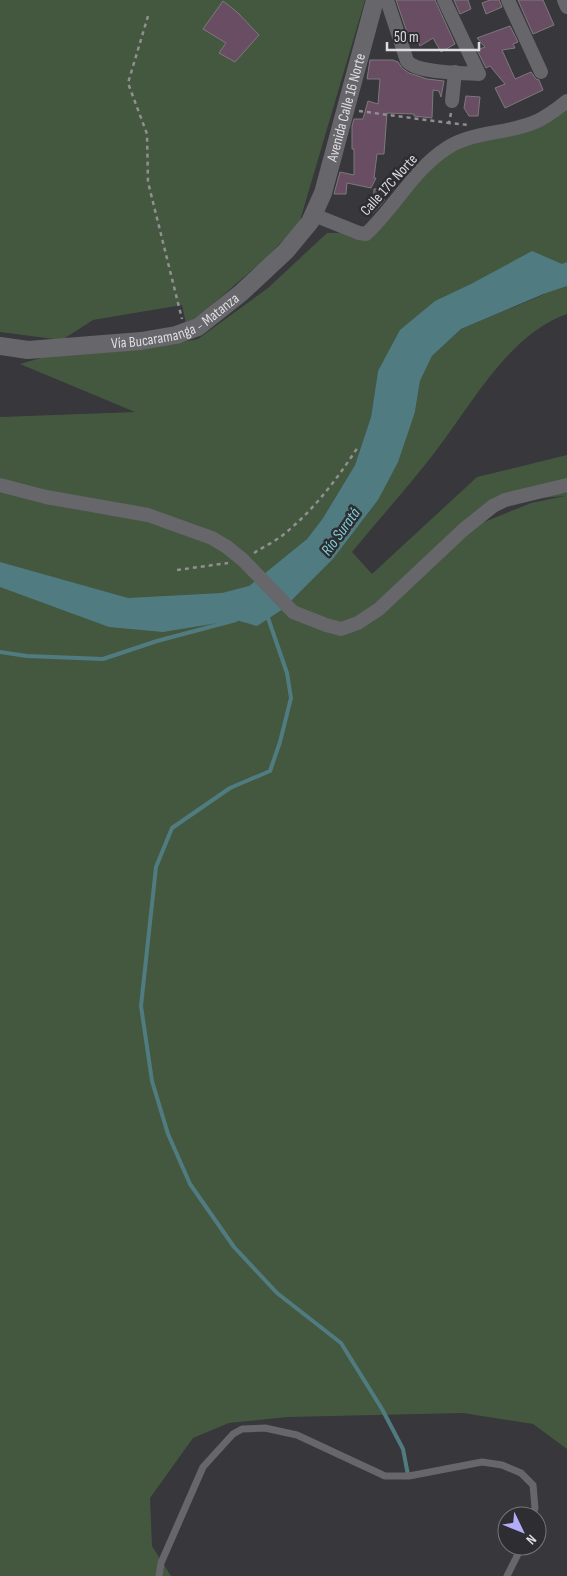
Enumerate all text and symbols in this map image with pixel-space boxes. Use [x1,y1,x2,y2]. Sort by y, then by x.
scale bar [387,20,480,52]
text: 50 m [394,28,419,47]
street label: Avenida Calle 16 Norte [322,51,370,165]
street label: Calle 17C Norte [356,150,422,220]
street label: Vía Bucaramanga - Matanza [110,289,243,353]
water label: Río Suratá [317,504,365,560]
north arrow [497,1506,547,1556]
text: N [522,1531,540,1548]

